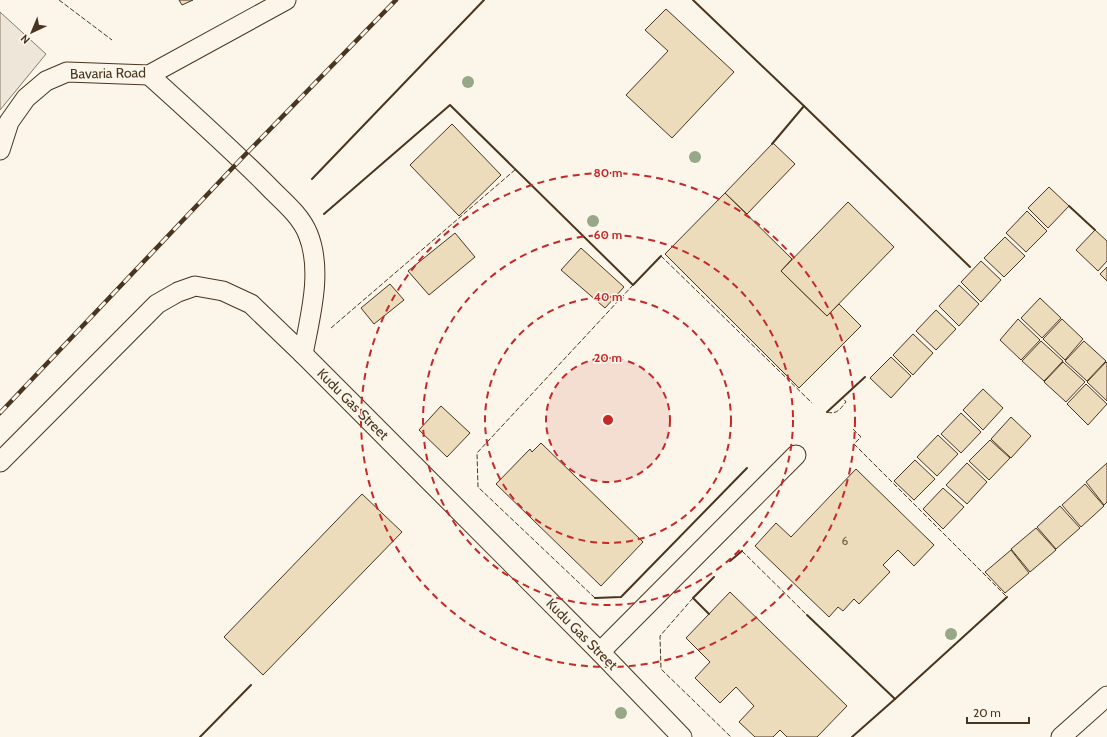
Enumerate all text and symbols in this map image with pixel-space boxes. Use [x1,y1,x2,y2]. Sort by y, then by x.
north arrow [12,12,52,52]
text: N [17,31,33,47]
street label: Bavaria Road [70,63,146,83]
text: 80 m [594,165,622,180]
text: 60 m [594,227,622,242]
text: 40 m [593,289,623,304]
text: 20 m [594,350,622,365]
street label: Kudu Gas Street [313,364,393,444]
centre of rings [601,413,615,427]
house number: 6 [842,533,849,548]
street label: Kudu Gas Street [542,594,622,674]
scale bar [967,699,1029,725]
text: 20 m [973,705,1001,720]

